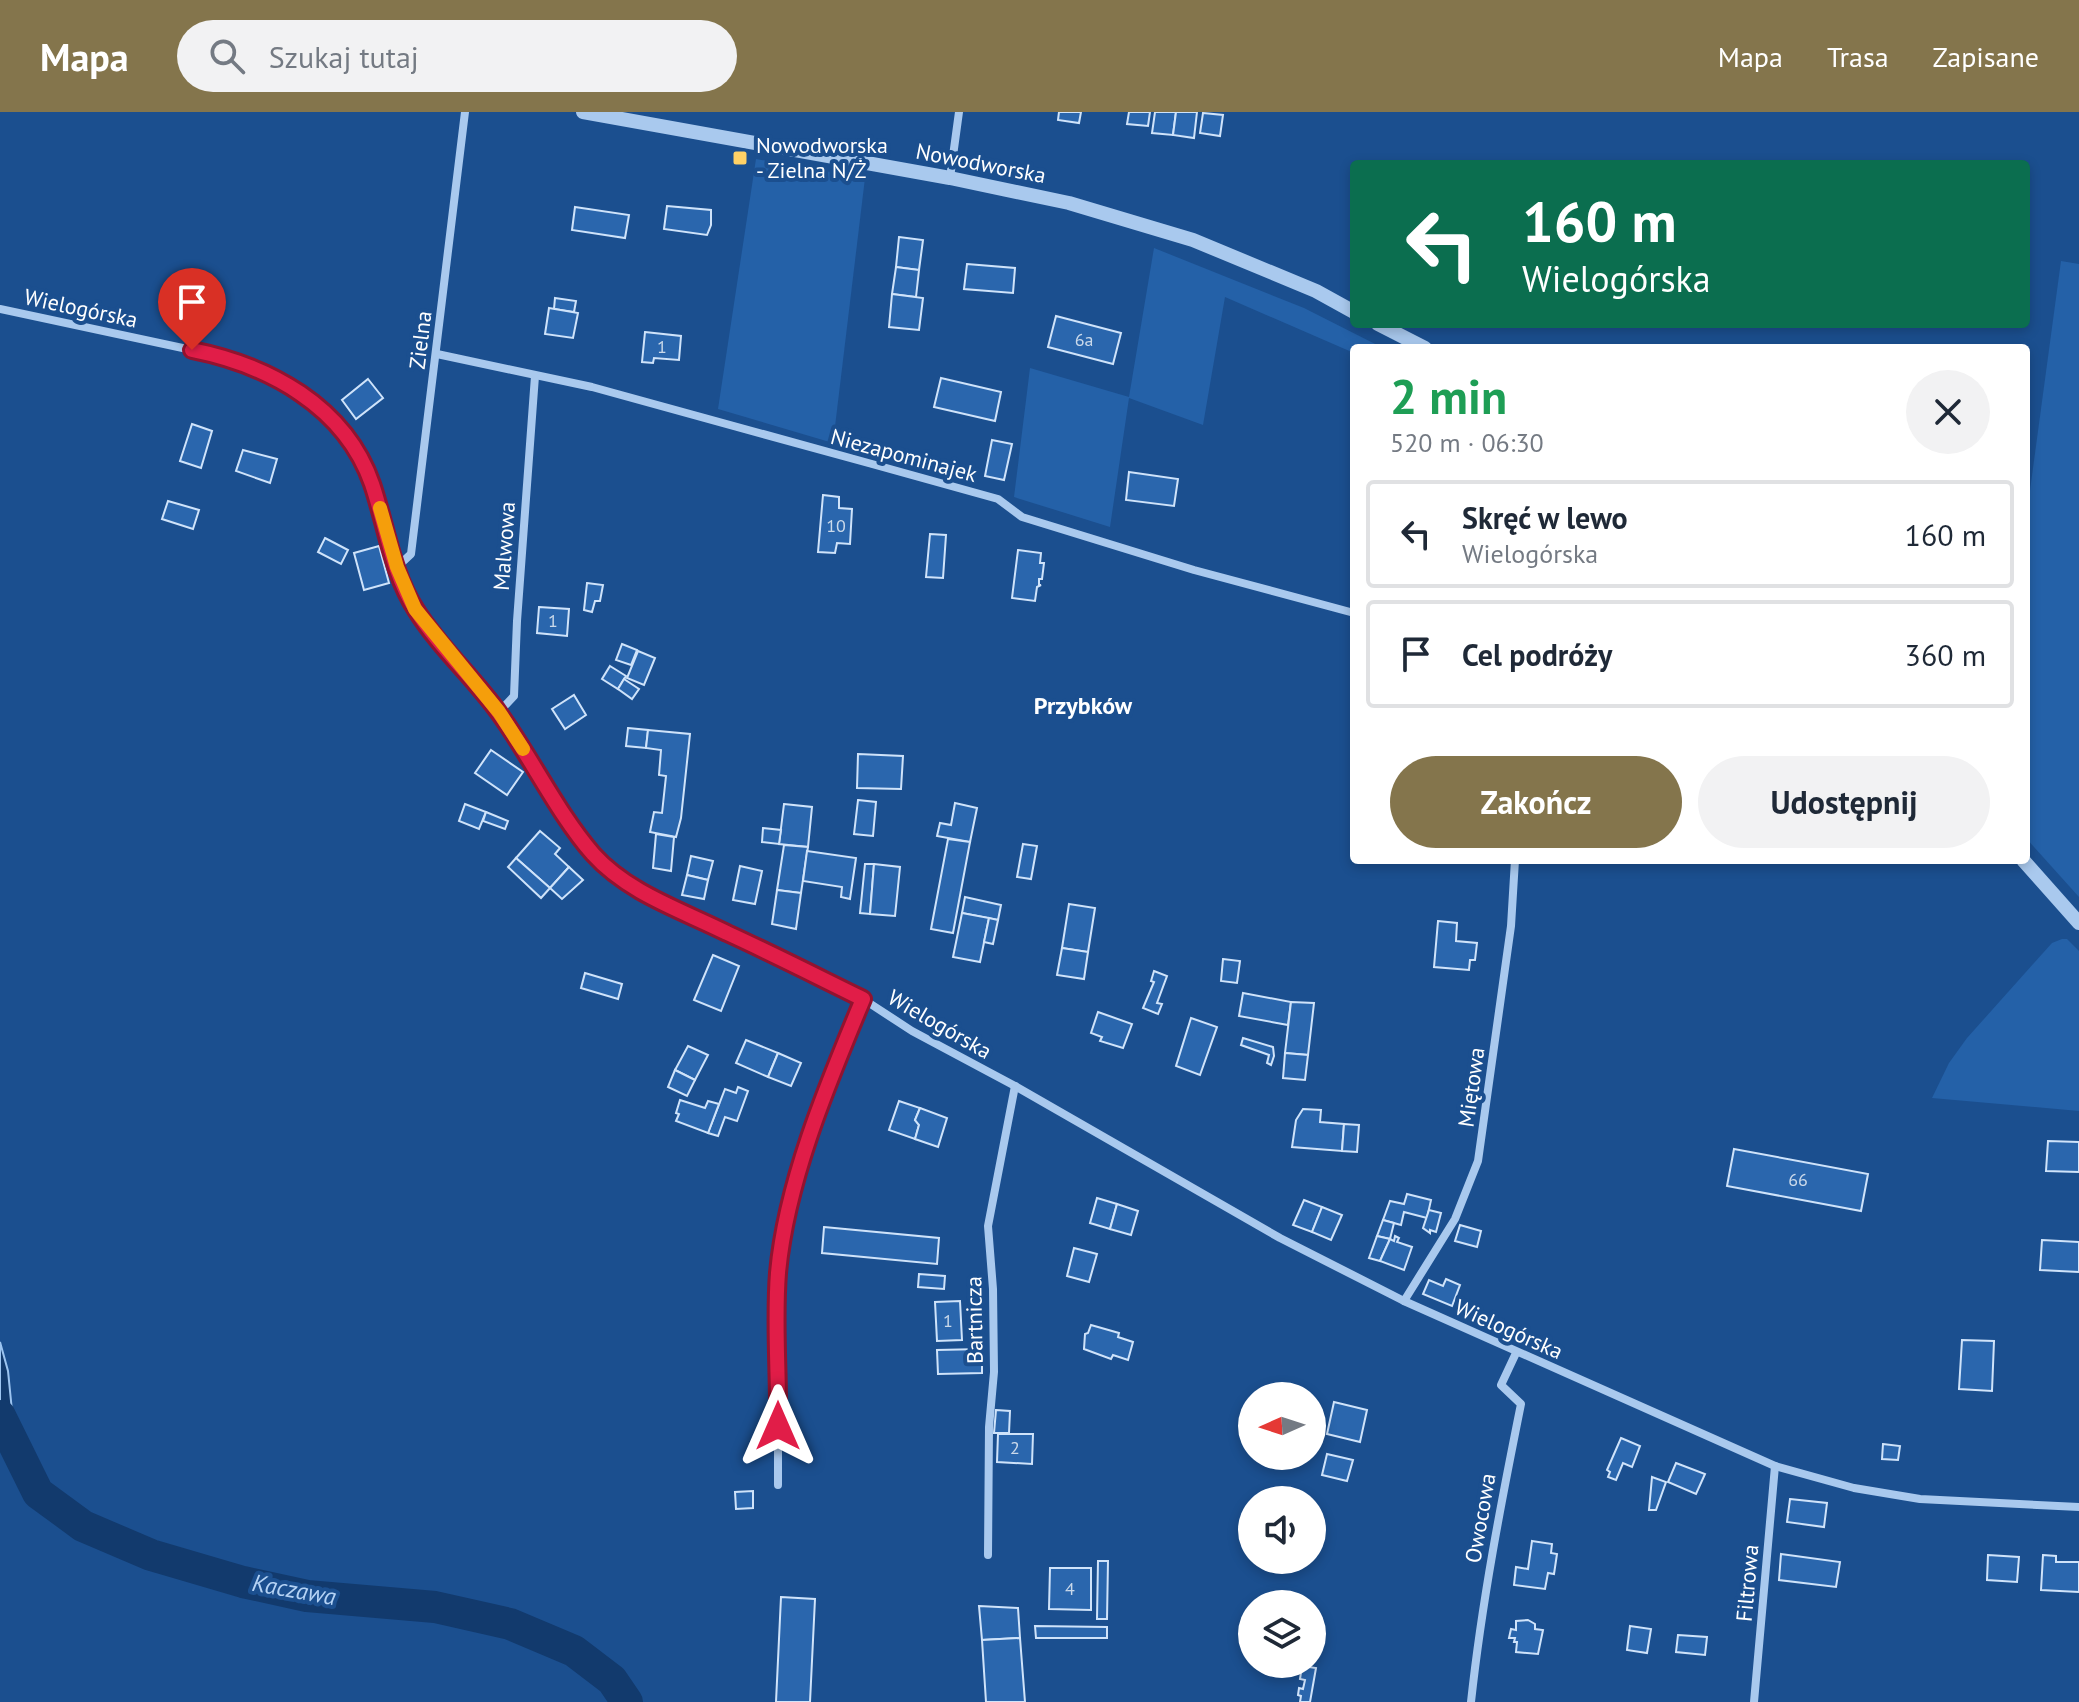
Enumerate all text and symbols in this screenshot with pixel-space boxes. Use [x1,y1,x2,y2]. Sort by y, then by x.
search box [177,20,737,92]
text: Mapa [40,32,129,81]
icon: search [205,34,249,78]
text: Szukaj tutaj [269,37,419,76]
text: Mapa [1718,38,1783,75]
text: Trasa [1827,38,1889,75]
text: Zapisane [1933,38,2039,75]
place label: Nowodworska - Zielna N/Ż [756,131,888,184]
street label: Nowodworska [914,137,1048,189]
marker: Nowodworska - Zielna N/Ż [731,149,749,167]
text: 160 m [1522,185,1677,257]
icon: left [1390,192,1494,296]
text: Wielogórska [1522,255,1711,302]
pin [158,268,226,350]
icon: arrive [170,280,214,324]
street label: Wielogórska [22,282,140,334]
street label: Zielna [403,309,437,371]
house number: 6a [1075,328,1093,351]
house number: 1 [657,335,667,358]
text: 2 min [1390,365,1507,427]
button: close [1906,370,1990,454]
street label: Niezapominajek [828,422,981,488]
text: 520 m · 06:30 [1390,426,1544,459]
text: Skręć w lewo [1462,498,1628,537]
street label: Malwowa [487,500,521,592]
icon: left [1394,512,1438,556]
house number: 10 [826,514,846,537]
text: 160 m [1905,515,1986,554]
text: Wielogórska [1462,537,1598,570]
house number: 1 [548,609,558,632]
icon: arrive [1394,632,1438,676]
text: Cel podróży [1462,635,1612,674]
text: 360 m [1905,635,1986,674]
district label: Przybków [1034,690,1133,721]
button: Zakończ [1390,756,1682,848]
button: Udostępnij [1698,756,1990,848]
street label: Wielogórska [883,983,997,1065]
street label: Miętowa [1452,1045,1490,1129]
house number: 66 [1788,1168,1808,1191]
street label: Bartnicza [959,1276,989,1364]
street label: Wielogórska [1451,1293,1567,1365]
house number: 1 [943,1309,953,1332]
north arrow [1238,1382,1326,1470]
map controls [1238,1382,1326,1678]
position arrow [736,1384,820,1468]
house number: 2 [1010,1436,1020,1459]
street label: Owocowa [1458,1471,1502,1565]
button: sound [1238,1486,1326,1574]
street label: Filtrowa [1730,1543,1764,1623]
water label: Kaczawa [250,1567,339,1612]
house number: 4 [1065,1577,1075,1600]
button: layers [1238,1590,1326,1678]

